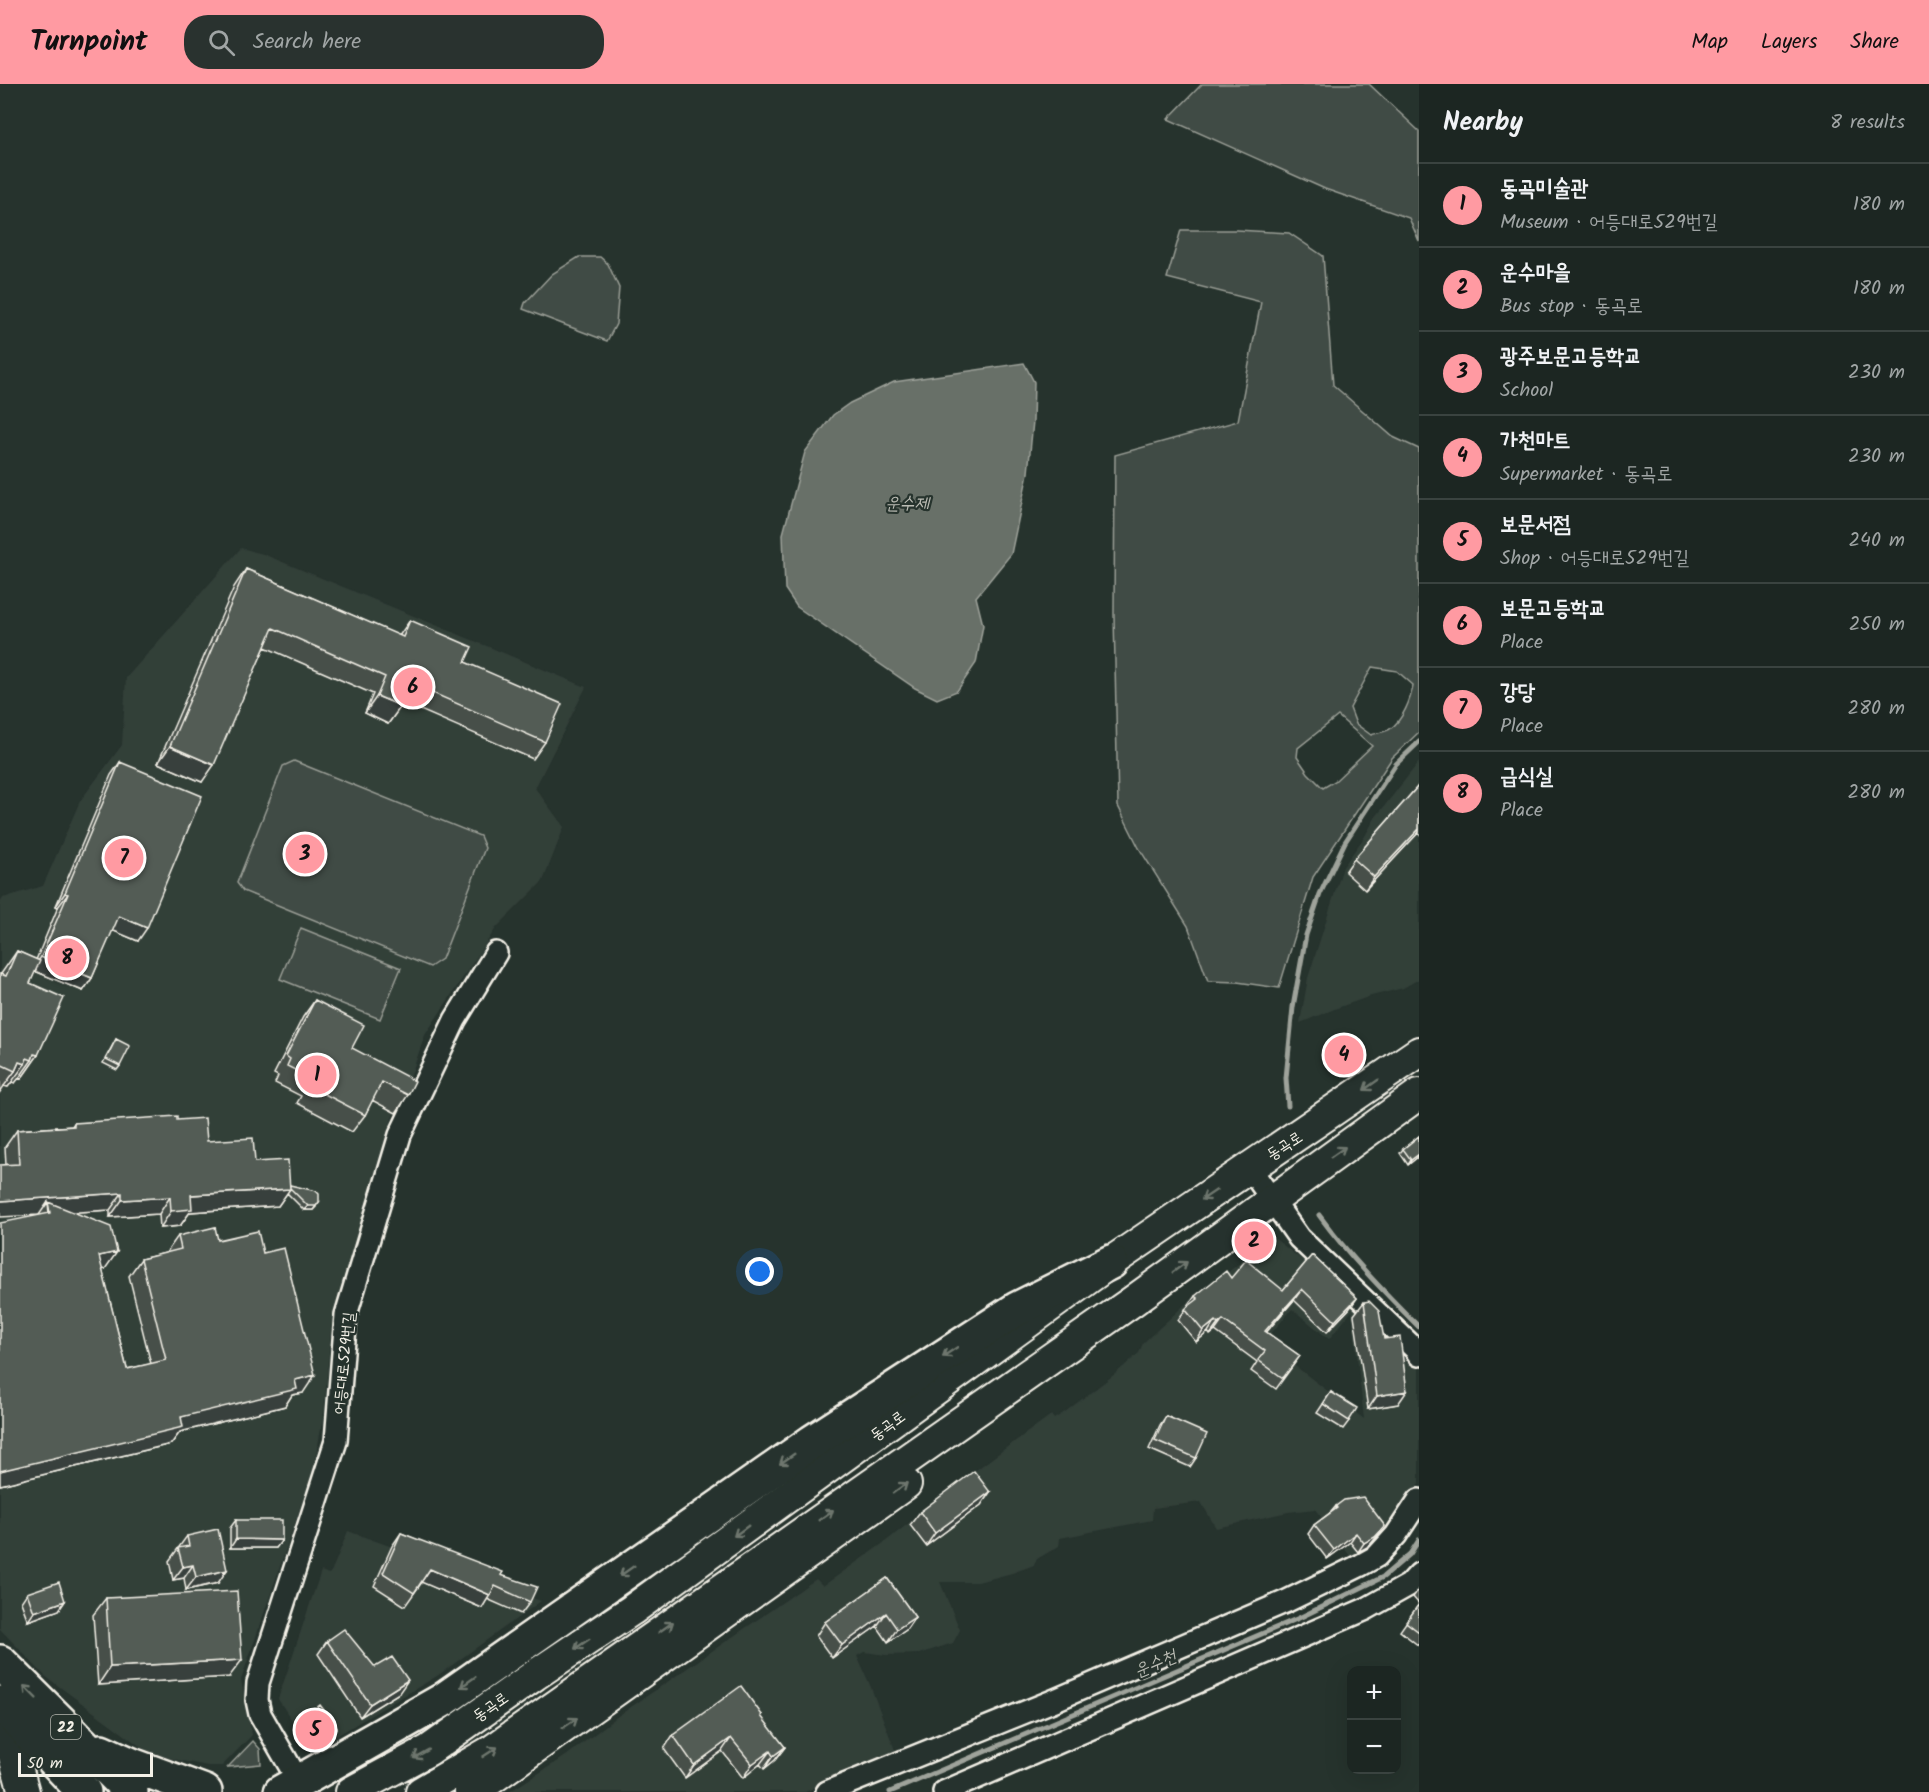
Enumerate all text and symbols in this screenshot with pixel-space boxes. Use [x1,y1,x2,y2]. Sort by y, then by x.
search box [184,15,604,69]
text: Turnpoint [30,20,148,65]
text: Search here [253,25,361,60]
icon: search [205,26,238,59]
text: Map [1691,26,1728,59]
text: Layers [1761,26,1817,59]
text: Share [1850,26,1899,59]
text: Nearby [1443,102,1523,144]
text: 8 results [1830,107,1905,139]
text: 동곡미술관 [1500,172,1589,207]
text: 1 [1459,189,1466,221]
text: 180 m [1853,189,1905,221]
text: Museum · 어등대로529번길 [1500,207,1718,239]
text: 운수마을 [1500,256,1571,291]
text: 2 [1457,273,1468,305]
text: 180 m [1853,273,1905,305]
text: Bus stop · 동곡로 [1500,291,1643,323]
text: 광주보문고등학교 [1500,340,1642,375]
text: 3 [1457,357,1468,389]
text: 230 m [1848,357,1905,389]
text: School [1500,375,1553,407]
text: 가천마트 [1500,424,1571,459]
text: 4 [1457,441,1468,473]
text: 230 m [1848,441,1905,473]
text: Supermarket · 동곡로 [1500,459,1673,491]
water label: 운수제 [885,490,931,519]
text: 보문서점 [1500,508,1571,543]
text: 5 [1457,525,1468,557]
text: 240 m [1848,525,1905,557]
text: Shop · 어등대로529번길 [1500,543,1689,575]
text: 보문고등학교 [1500,592,1606,627]
text: 6 [1457,609,1468,641]
text: 250 m [1849,609,1905,641]
text: Place [1500,627,1543,659]
pin: 6 [394,664,432,710]
text: 강당 [1500,676,1535,711]
text: 7 [1458,693,1467,725]
text: 280 m [1847,693,1905,725]
text: Place [1500,711,1543,743]
text: 급식실 [1500,760,1553,795]
text: 8 [1457,777,1468,809]
text: 280 m [1847,777,1905,809]
text: Place [1500,795,1543,827]
pin: 3 [286,832,324,876]
pin: 7 [104,836,144,880]
pin: 8 [48,936,86,980]
pin: 4 [1324,1032,1364,1078]
pin: 1 [298,1052,336,1098]
one-way arrow [1363,1079,1380,1091]
street label: 동곡로 [1262,1125,1308,1167]
one-way arrow [1329,1146,1346,1158]
one-way arrow [1201,1188,1218,1201]
pin: 2 [1234,1218,1274,1264]
your location [745,1257,774,1286]
one-way arrow [1171,1260,1187,1273]
street label: 어등대로529번길 [327,1311,362,1416]
one-way arrow [943,1346,959,1358]
street label: 동곡로 [865,1405,911,1448]
one-way arrow [780,1453,796,1465]
one-way arrow [892,1482,908,1495]
one-way arrow [817,1509,834,1521]
one-way arrow [734,1525,750,1537]
one-way arrow [620,1565,636,1577]
one-way arrow [658,1621,674,1633]
one-way arrow [574,1638,591,1650]
water label: 운수천 [1130,1642,1183,1686]
map controls [1347,1666,1401,1774]
button: + [1347,1666,1401,1720]
one-way arrow [460,1676,476,1688]
one-way arrow [23,1684,38,1699]
street label: 동곡로 [468,1686,514,1729]
pin: 5 [296,1708,334,1752]
road number: 22 [51,1715,81,1739]
one-way arrow [561,1717,578,1729]
button: − [1347,1720,1401,1774]
one-way arrow [481,1745,498,1757]
one-way arrow [413,1748,430,1760]
scale bar [18,1750,153,1778]
text: 50 m [27,1751,63,1776]

